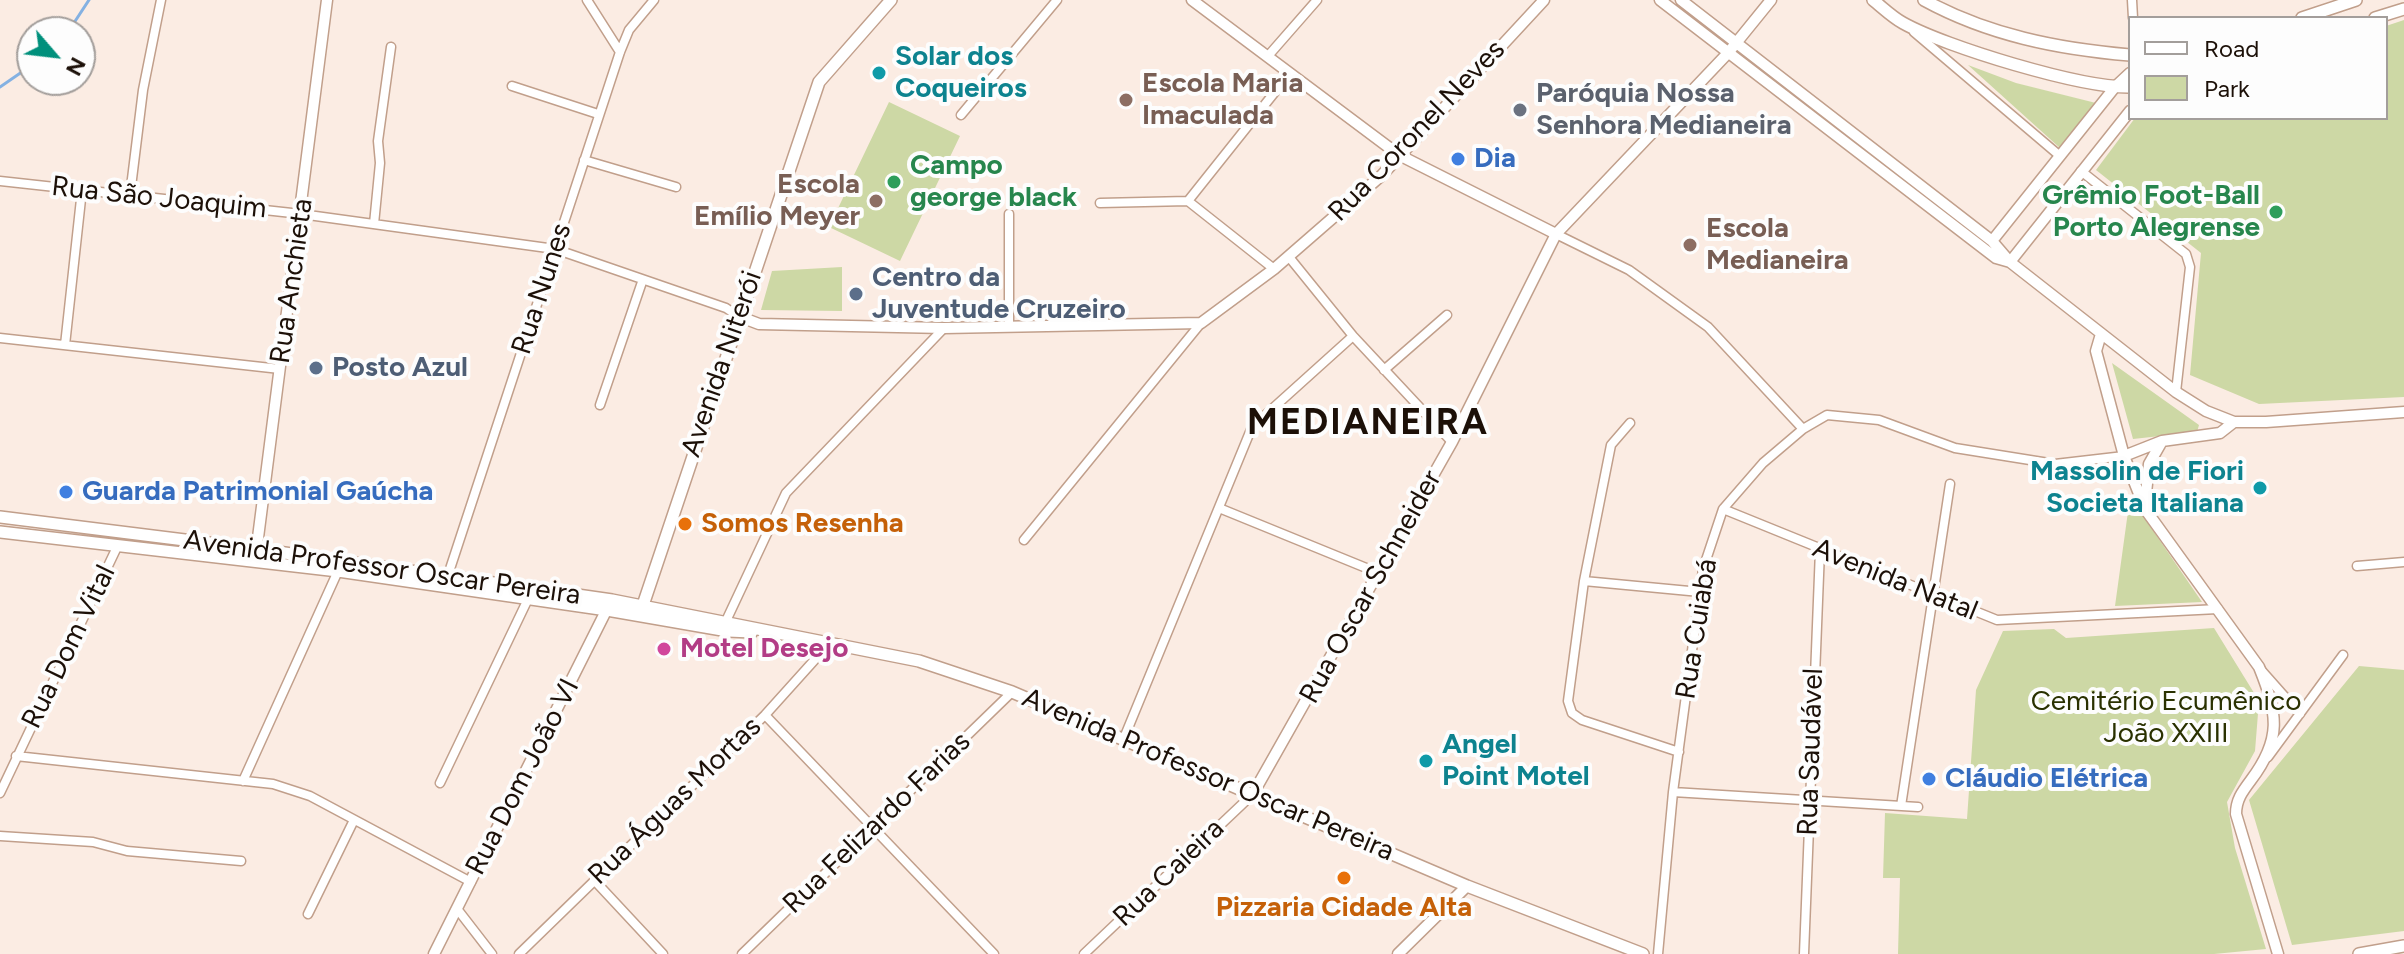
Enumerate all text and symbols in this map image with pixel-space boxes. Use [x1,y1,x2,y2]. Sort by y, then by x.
north arrow [16,16,96,96]
legend [2128,16,2388,120]
street label: Rua Coronel Neves [1322,33,1512,229]
text: Road [2204,34,2259,63]
place label: Solar dos Coqueiros [895,40,1027,106]
text: N [60,53,92,80]
marker: Solar dos Coqueiros [870,64,888,82]
place label: Escola Maria Imaculada [1142,67,1303,133]
text: Park [2204,74,2250,103]
place label: Paróquia Nossa Senhora Medianeira [1536,77,1792,143]
marker: Escola Maria Imaculada [1117,91,1135,109]
marker: Paróquia Nossa Senhora Medianeira [1511,101,1529,119]
place label: Dia [1474,142,1516,176]
place label: Campo george black [910,149,1077,215]
marker: Dia [1449,150,1467,168]
place label: Escola Emílio Meyer [694,168,860,234]
street label: Rua São Joaquim [50,170,268,226]
marker: Campo george black [885,173,903,191]
place label: Grêmio Foot-Ball Porto Alegrense [2042,179,2260,245]
marker: Escola Emílio Meyer [867,192,885,210]
street label: Rua Anchieta [264,196,320,366]
marker: Grêmio Foot-Ball Porto Alegrense [2267,203,2285,221]
place label: Escola Medianeira [1706,212,1849,278]
street label: Rua Nunes [505,219,579,359]
marker: Escola Medianeira [1681,236,1699,254]
place label: Centro da Juventude Cruzeiro [872,261,1126,327]
street label: Avenida Niterói [675,267,769,461]
marker: Centro da Juventude Cruzeiro [847,285,865,303]
place label: Posto Azul [332,351,468,385]
marker: Posto Azul [307,359,325,377]
district label: MEDIANEIRA [1247,401,1489,445]
place label: Massolin de Fiori Societa Italiana [2030,455,2244,521]
street label: Rua Oscar Schneider [1293,465,1449,709]
place label: Guarda Patrimonial Gaúcha [82,475,433,509]
marker: Massolin de Fiori Societa Italiana [2251,479,2269,497]
marker: Guarda Patrimonial Gaúcha [57,483,75,501]
place label: Somos Resenha [701,507,904,541]
marker: Somos Resenha [676,515,694,533]
street label: Avenida Professor Oscar Pereira [181,523,583,613]
street label: Avenida Natal [1808,532,1982,628]
street label: Rua Cuiabá [1669,556,1725,702]
street label: Rua Dom Vital [15,560,123,734]
place label: Motel Desejo [680,632,848,666]
marker: Motel Desejo [655,640,673,658]
street label: Rua Saudável [1791,668,1831,836]
street label: Rua Dom João VI [459,673,587,881]
street label: Avenida Professor Oscar Pereira [1017,681,1399,869]
park label: Cemitério Ecumênico João XXIII [2031,685,2301,751]
street label: Rua Águas Mortas [582,710,768,892]
street label: Rua Felizardo Farias [776,725,978,921]
place label: Angel Point Motel [1442,728,1590,794]
marker: Angel Point Motel [1417,752,1435,770]
place label: Cláudio Elétrica [1945,762,2148,796]
marker: Cláudio Elétrica [1920,770,1938,788]
street label: Rua Caieira [1107,812,1231,934]
marker: Pizzaria Cidade Alta [1335,869,1353,887]
place label: Pizzaria Cidade Alta [1216,891,1472,925]

